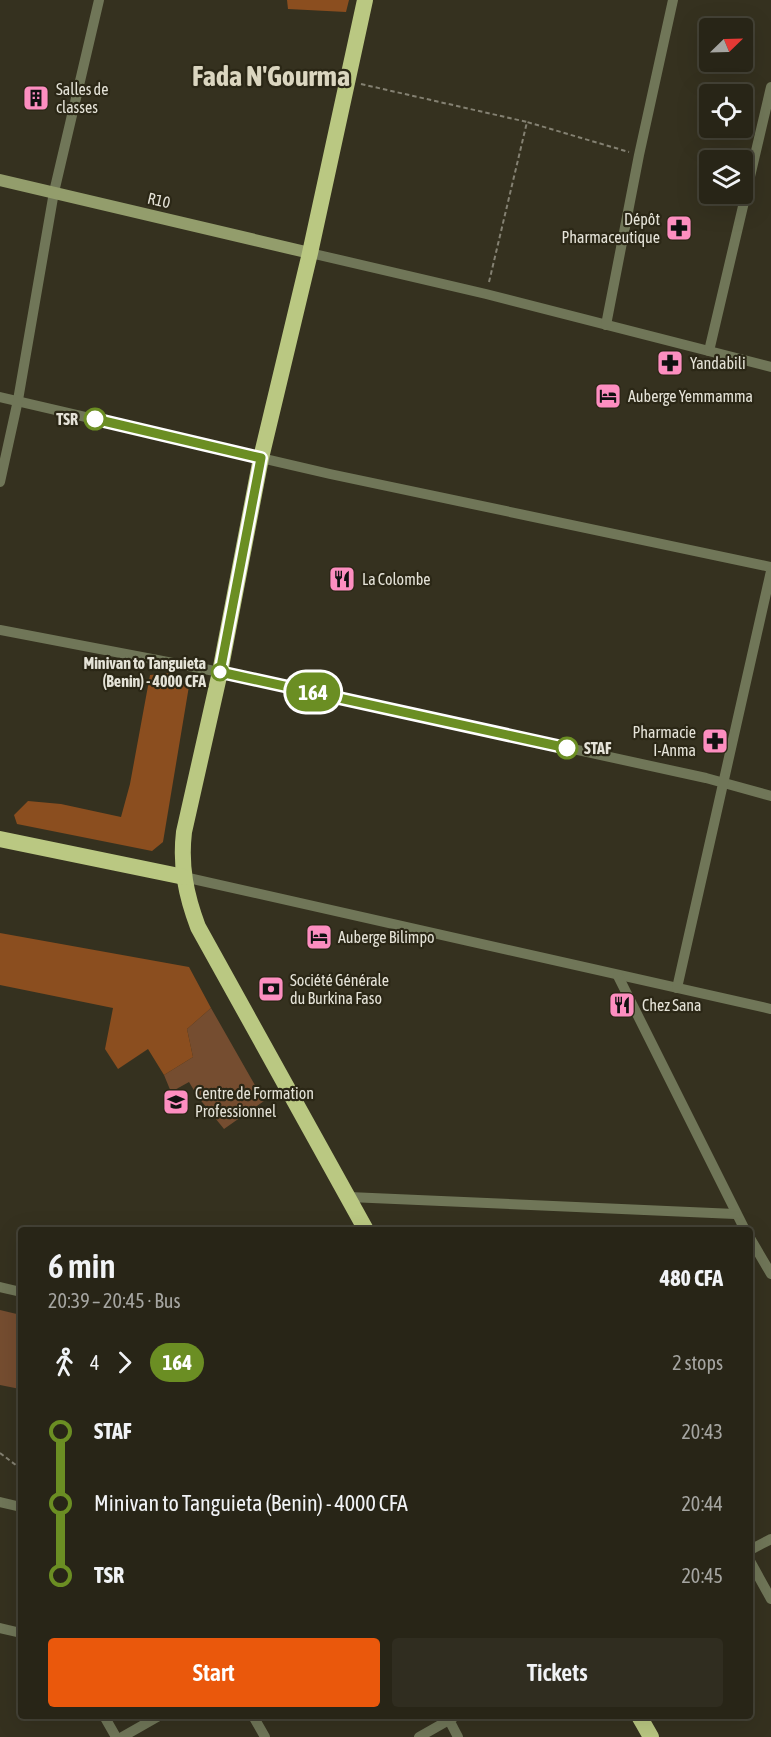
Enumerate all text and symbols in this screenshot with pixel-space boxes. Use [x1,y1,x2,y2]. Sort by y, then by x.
north arrow [699,18,753,72]
map controls [699,18,753,204]
district label: Fada N'Gourma [192,60,350,92]
place label: Salles de classes [56,80,108,116]
building icon: Salles de classes [21,83,51,113]
button: locate [699,84,753,138]
button: layers [699,150,753,204]
street label: R10 [146,189,172,211]
place label: Dépôt Pharmaceutique [562,210,660,247]
pharmacy icon: Dépôt Pharmaceutique [664,213,694,243]
pharmacy icon: Yandabili [655,348,685,378]
place label: Yandabili [690,354,746,372]
hotel icon: Auberge Yemmamma [593,381,623,411]
place label: Auberge Yemmamma [628,387,753,406]
marker: TSR [84,408,106,430]
place label: TSR [56,410,78,428]
restaurant icon: La Colombe [327,564,357,594]
place label: La Colombe [362,570,431,588]
place label: Minivan to Tanguieta (Benin) - 4000 CFA [83,654,206,690]
marker: Minivan to Tanguieta (Benin) - 4000 CFA [211,663,229,681]
line badge: 164 [278,672,348,712]
text: 164 [298,680,328,704]
place label: Pharmacie I-Anma [632,723,696,759]
pharmacy icon: Pharmacie I-Anma [700,726,730,756]
marker: STAF [556,737,578,759]
place label: STAF [584,739,612,757]
hotel icon: Auberge Bilimpo [304,922,334,952]
place label: Auberge Bilimpo [338,928,434,947]
place label: Société Générale du Burkina Faso [290,971,389,1007]
bank icon: Société Générale du Burkina Faso [256,974,286,1004]
restaurant icon: Chez Sana [607,990,637,1020]
place label: Chez Sana [642,996,702,1014]
place label: Centre de Formation Professionnel [195,1084,314,1120]
school or university icon: Centre de Formation Professionnel [161,1087,191,1117]
text: 6 min [48,1247,115,1285]
text: 480 CFA [660,1265,723,1291]
text: 20:39 – 20:45 · Bus [48,1289,181,1312]
icon: walk [48,1346,81,1379]
icon: forward [108,1346,141,1379]
text: 164 [162,1350,192,1374]
text: 4 [90,1351,99,1374]
text: 2 stops [672,1351,723,1374]
text: STAF [94,1418,132,1444]
text: 20:43 [681,1420,723,1443]
text: Minivan to Tanguieta (Benin) - 4000 CFA [94,1490,408,1516]
text: 20:44 [681,1492,723,1515]
text: TSR [94,1562,124,1588]
text: 20:45 [681,1564,723,1587]
button: Start [48,1638,380,1707]
button: Tickets [392,1638,723,1707]

